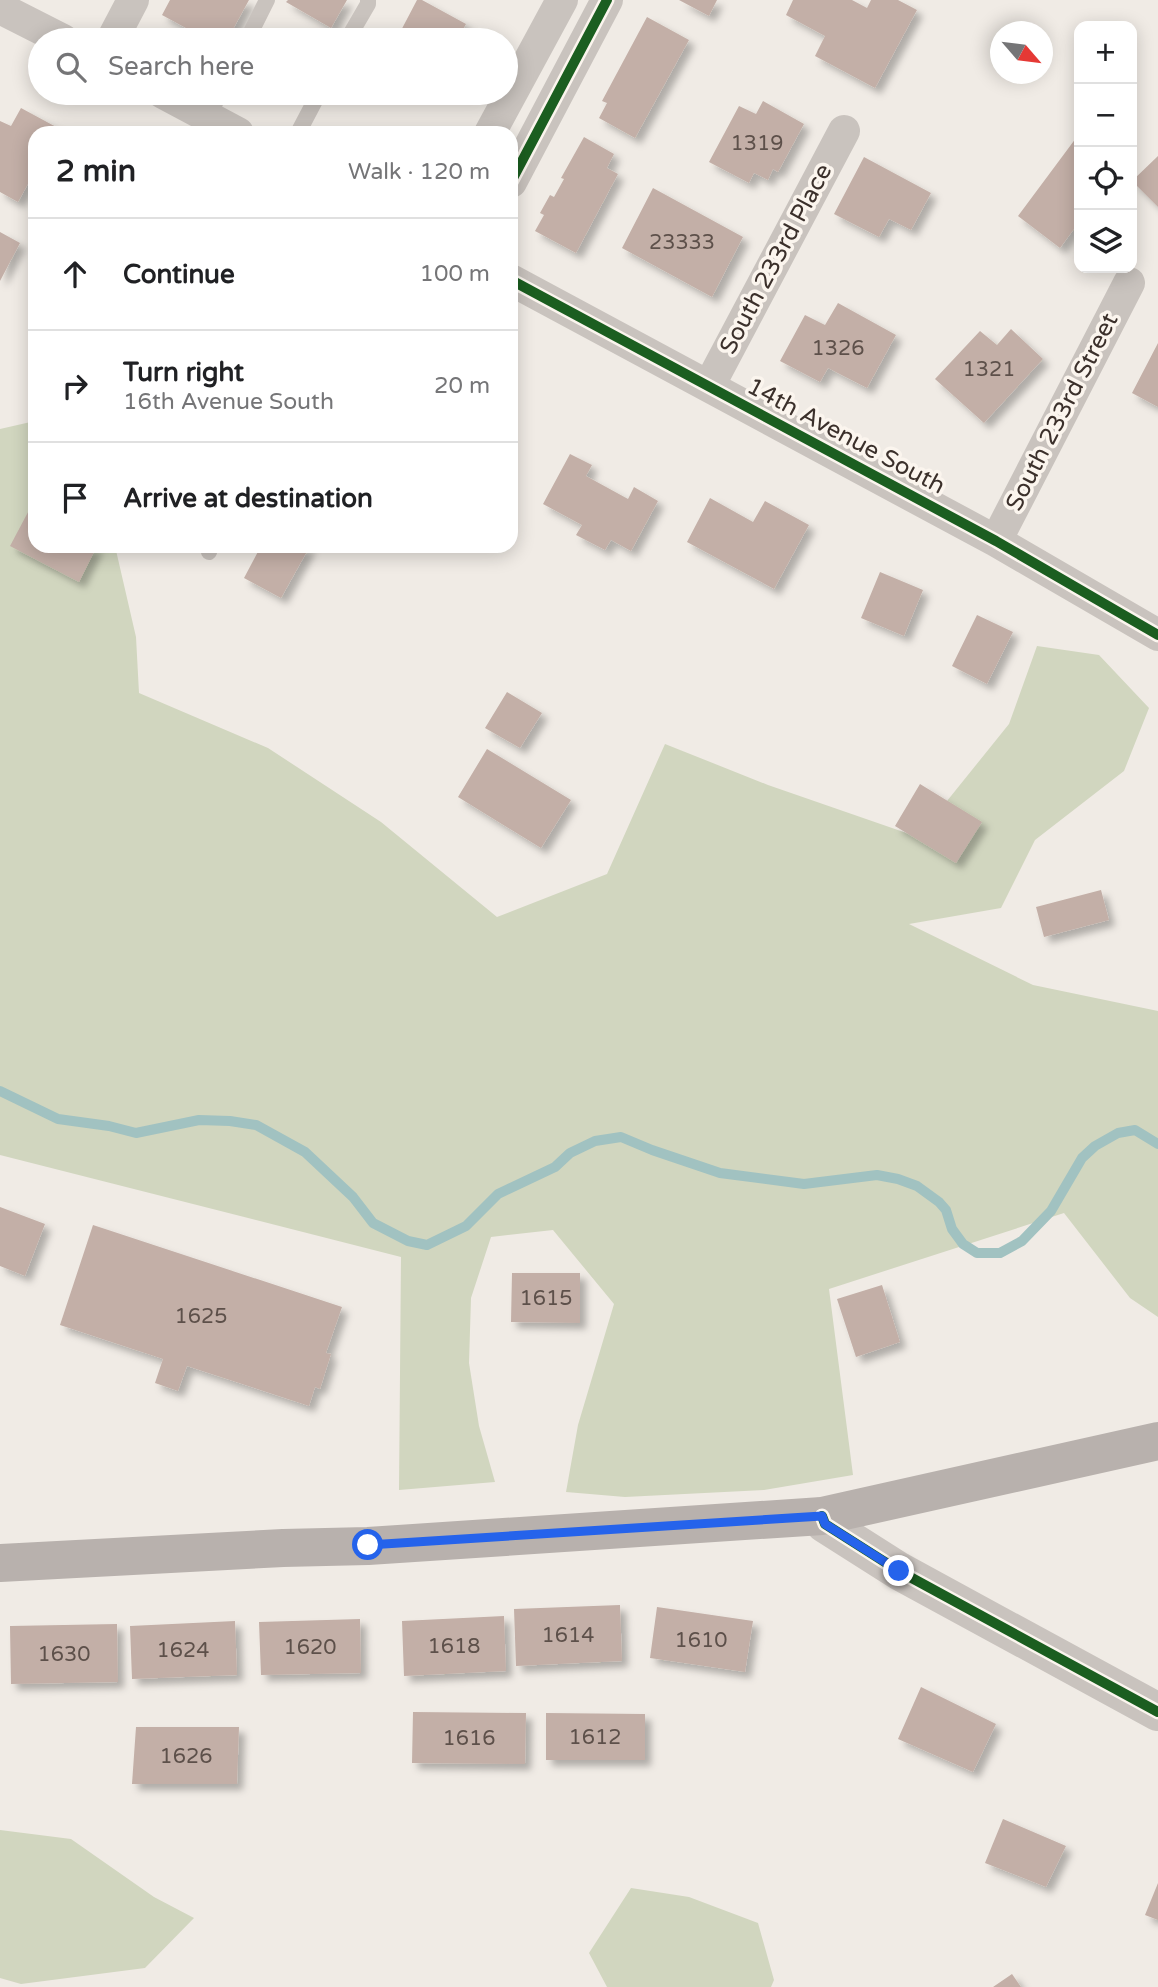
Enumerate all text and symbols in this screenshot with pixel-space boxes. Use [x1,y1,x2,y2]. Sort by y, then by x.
north arrow [990,21,1053,84]
map controls [1074,21,1137,273]
button: + [1074,21,1137,84]
search box [28,28,518,105]
icon: search [52,48,90,86]
text: Search here [108,51,254,82]
button: − [1074,84,1137,147]
house number: 1319 [731,131,783,156]
button: locate [1074,147,1137,210]
text: 2 min [56,153,136,190]
text: Walk · 120 m [348,158,490,186]
street label: South 233rd Place [714,159,838,359]
button: layers [1074,210,1137,273]
house number: 23333 [649,230,715,255]
icon: ahead [56,255,94,293]
text: Continue [123,259,235,290]
text: 100 m [420,260,490,288]
street label: South 233rd Street [1000,308,1124,516]
house number: 1326 [812,336,864,361]
text: Turn right [123,357,244,388]
house number: 1321 [963,357,1015,382]
icon: right [56,367,94,405]
text: 20 m [434,372,490,400]
street label: 14th Avenue South [742,372,950,500]
text: 16th Avenue South [123,388,334,416]
icon: arrive [56,479,94,517]
text: Arrive at destination [123,483,373,514]
house number: 1615 [520,1286,572,1311]
house number: 1625 [175,1304,227,1329]
route start [352,1529,383,1560]
route end [883,1555,914,1586]
house number: 1614 [542,1623,594,1648]
house number: 1610 [675,1628,727,1653]
house number: 1618 [428,1634,480,1659]
house number: 1620 [284,1635,336,1660]
house number: 1624 [157,1638,209,1663]
house number: 1630 [38,1642,90,1667]
house number: 1612 [569,1725,621,1750]
house number: 1616 [443,1726,495,1751]
house number: 1626 [160,1744,212,1769]

